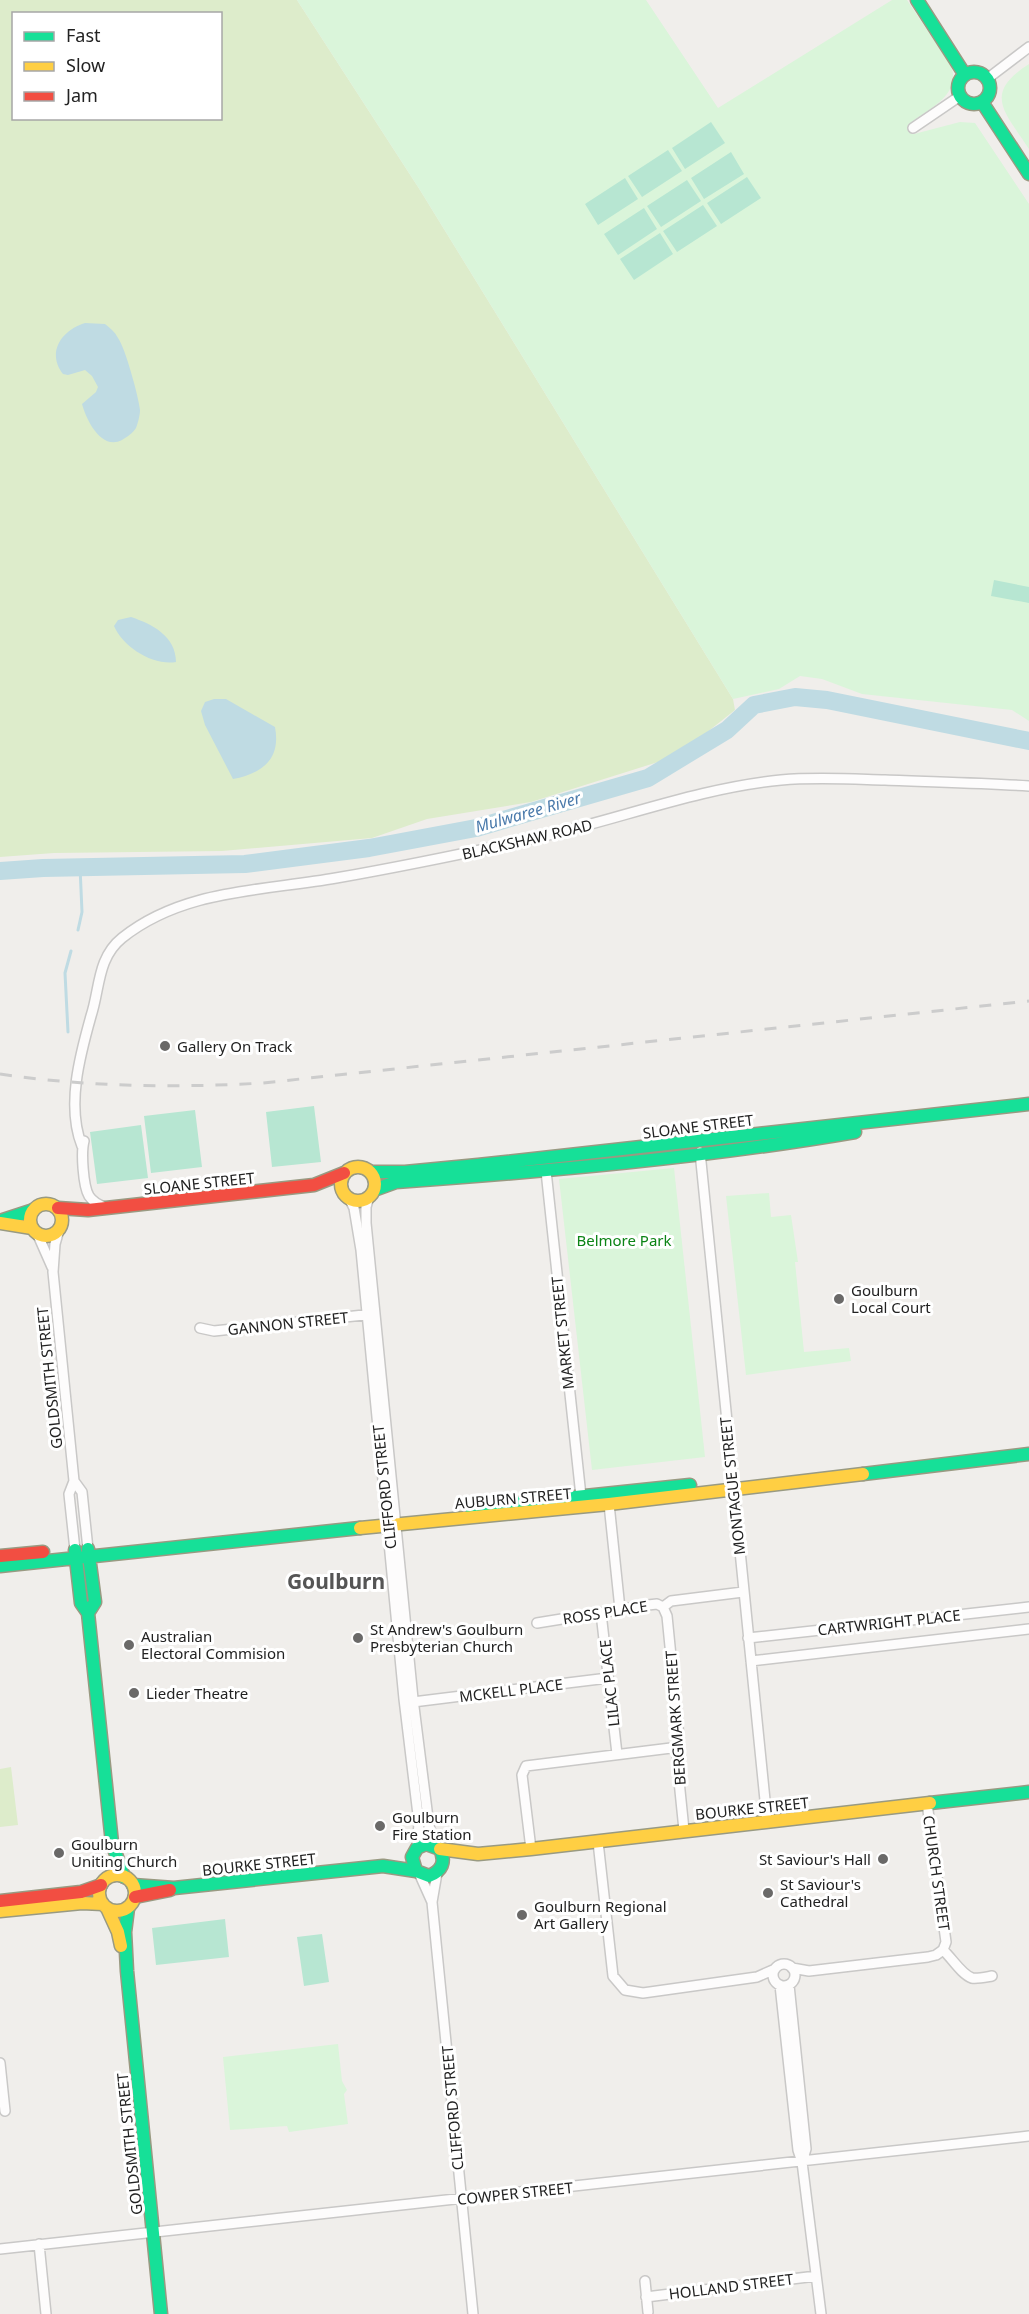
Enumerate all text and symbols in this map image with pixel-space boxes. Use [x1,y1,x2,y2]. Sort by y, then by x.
legend [12,12,222,120]
text: Fast [66,23,101,47]
text: Slow [66,53,105,77]
text: Jam [64,83,98,107]
water label: Mulwaree River [473,786,584,838]
street label: BLACKSHAW ROAD [460,814,594,864]
place label: Gallery On Track [177,1036,292,1056]
marker: Gallery On Track [158,1039,172,1053]
street label: SLOANE STREET [642,1109,755,1143]
street label: SLOANE STREET [143,1167,256,1199]
park label: Belmore Park [576,1230,672,1250]
street label: MARKET STREET [546,1275,578,1390]
place label: Goulburn Local Court [851,1280,931,1317]
marker: Goulburn Local Court [832,1292,846,1306]
street label: GOLDSMITH STREET [32,1305,66,1450]
street label: GANNON STREET [227,1307,350,1339]
street label: MONTAGUE STREET [715,1416,749,1556]
street label: CLIFFORD STREET [367,1423,400,1550]
street label: AUBURN STREET [454,1483,573,1513]
district label: Goulburn [287,1567,385,1595]
street label: ROSS PLACE [561,1595,649,1629]
street label: CARTWRIGHT PLACE [817,1605,961,1639]
place label: St Andrew's Goulburn Presbyterian Church [370,1619,523,1656]
place label: Australian Electoral Commision [141,1626,285,1663]
marker: St Andrew's Goulburn Presbyterian Church [351,1631,365,1645]
marker: Australian Electoral Commision [122,1638,136,1652]
street label: LILAC PLACE [594,1638,624,1728]
street label: BERGMARK STREET [660,1649,690,1786]
street label: MCKELL PLACE [458,1674,564,1706]
place label: Lieder Theatre [146,1683,248,1703]
marker: Lieder Theatre [127,1686,141,1700]
street label: BOURKE STREET [694,1792,810,1824]
place label: Goulburn Fire Station [392,1807,472,1844]
street label: CHURCH STREET [919,1814,955,1933]
marker: Goulburn Fire Station [373,1819,387,1833]
place label: Goulburn Uniting Church [71,1834,177,1871]
marker: Goulburn Uniting Church [52,1846,66,1860]
street label: BOURKE STREET [201,1848,317,1880]
place label: St Saviour's Hall [759,1849,871,1869]
marker: St Saviour's Hall [876,1852,890,1866]
place label: St Saviour's Cathedral [780,1874,861,1911]
marker: St Saviour's Cathedral [761,1886,775,1900]
place label: Goulburn Regional Art Gallery [534,1896,667,1933]
marker: Goulburn Regional Art Gallery [515,1908,529,1922]
street label: CLIFFORD STREET [437,2044,467,2171]
street label: GOLDSMITH STREET [112,2071,146,2216]
street label: COWPER STREET [456,2177,575,2209]
street label: HOLLAND STREET [668,2268,795,2304]

